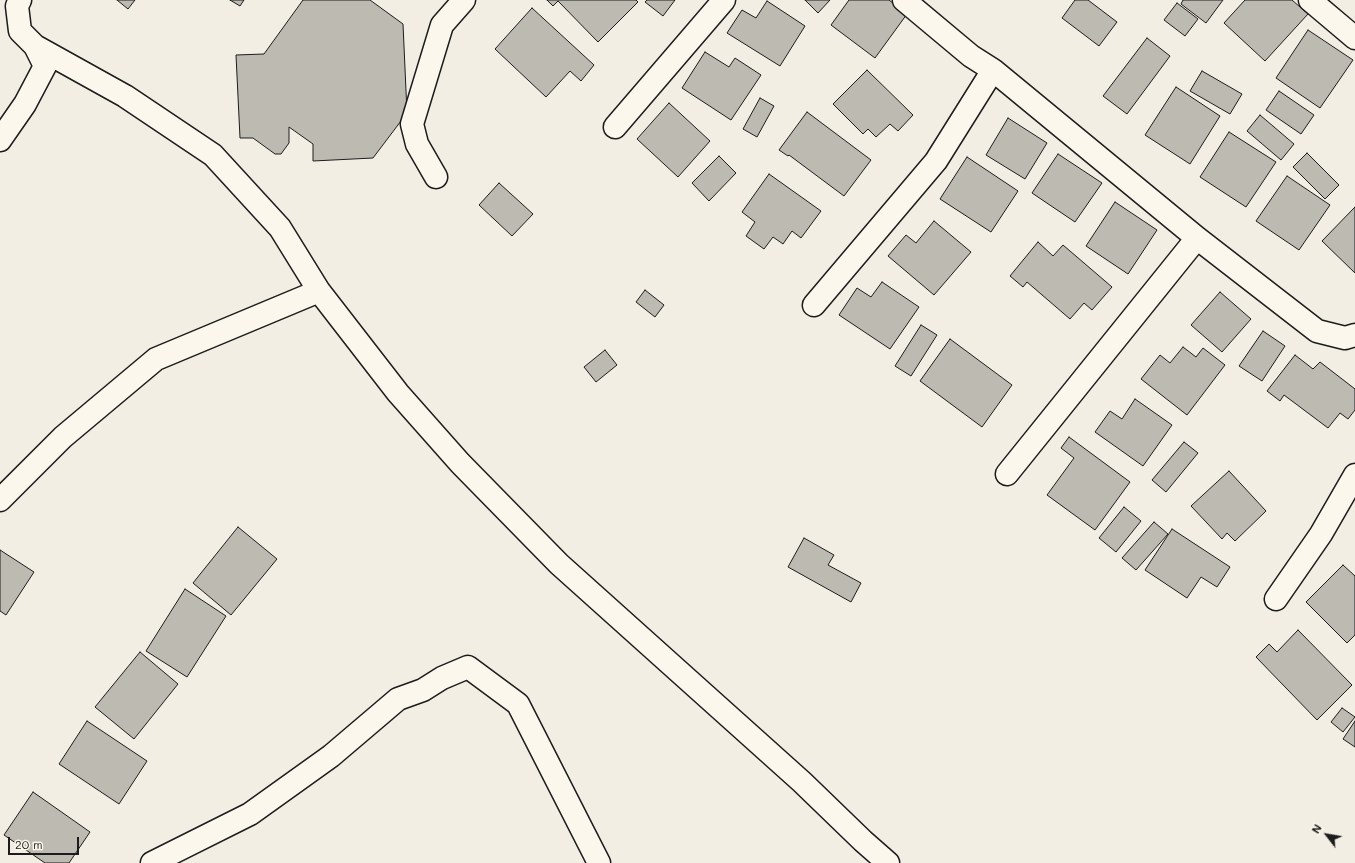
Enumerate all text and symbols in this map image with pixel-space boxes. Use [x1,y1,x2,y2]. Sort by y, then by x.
north arrow [1307,815,1347,855]
text: N [1308,821,1325,836]
scale bar [10,829,81,855]
text: 20 m [15,836,43,852]

